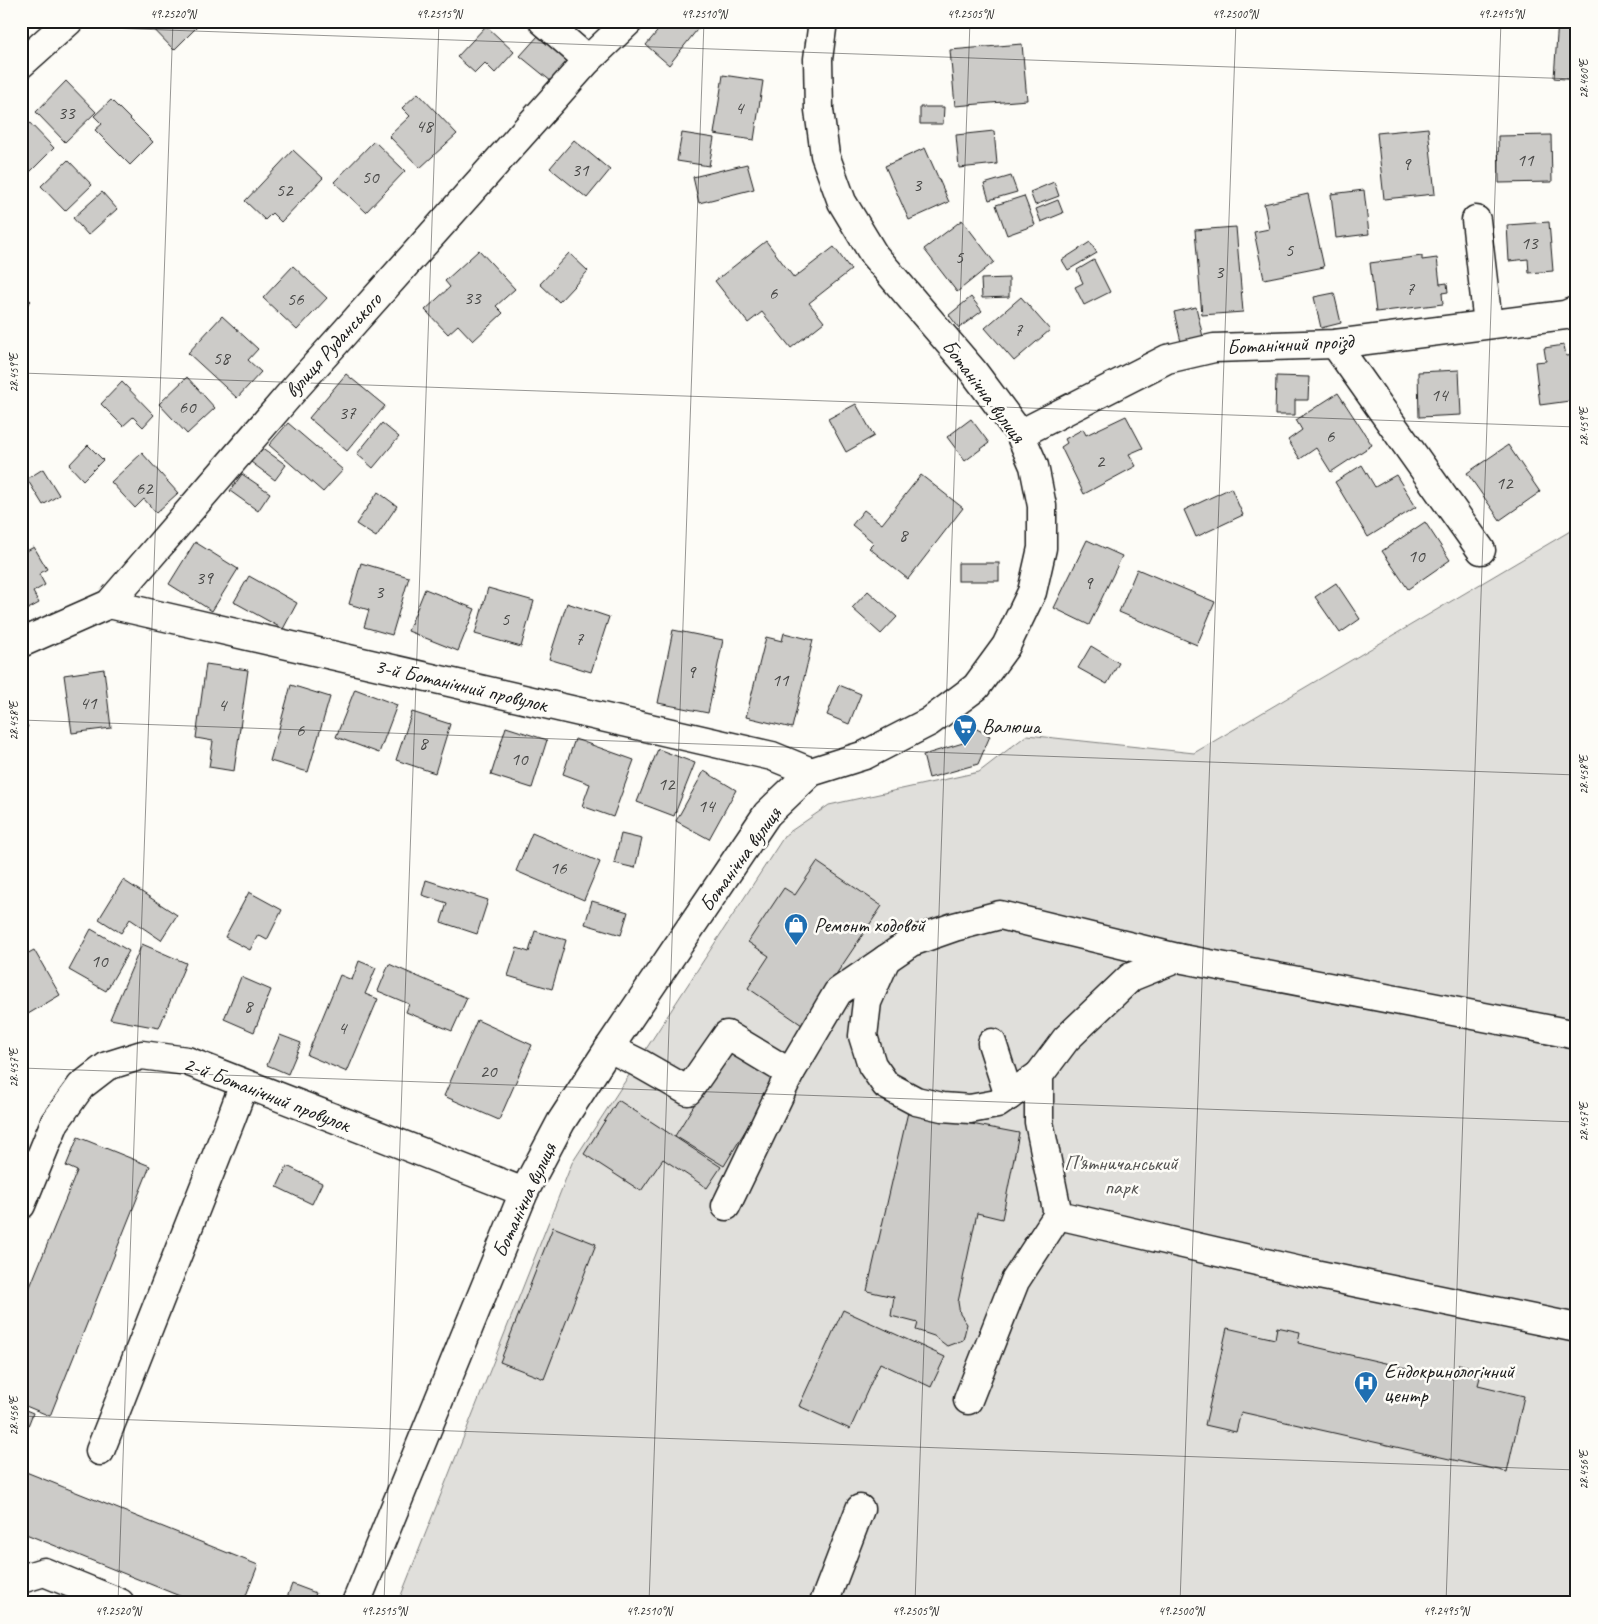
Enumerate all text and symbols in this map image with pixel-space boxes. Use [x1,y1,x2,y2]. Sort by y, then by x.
text: 49.2520°N [150,6,197,22]
text: 49.2515°N [416,6,463,22]
text: 49.2510°N [681,6,728,22]
text: 49.2505°N [947,6,994,22]
text: 49.2500°N [1212,6,1259,22]
text: 49.2495°N [1478,6,1525,22]
text: 28.460°E [1576,58,1592,99]
house number: 4 [735,96,746,120]
house number: 33 [57,101,76,125]
house number: 48 [415,114,435,138]
house number: 11 [1516,148,1535,172]
house number: 9 [1402,152,1412,176]
house number: 31 [571,158,590,182]
house number: 50 [361,165,380,189]
house number: 3 [913,173,923,197]
house number: 52 [275,178,294,202]
house number: 13 [1520,231,1539,255]
house number: 5 [1285,238,1295,262]
house number: 5 [955,245,965,269]
house number: 3 [1215,260,1225,284]
house number: 7 [1406,277,1416,301]
house number: 6 [769,281,779,305]
street label: вулиця Руданського [279,286,388,403]
house number: 33 [463,286,482,310]
house number: 56 [286,287,305,311]
house number: 7 [1014,318,1024,342]
street label: Ботанічний проїзд [1226,328,1356,361]
street label: Ботанічна вулиця [937,334,1032,449]
house number: 58 [212,346,232,370]
text: 28.459°E [6,352,22,393]
house number: 14 [1430,383,1450,407]
house number: 60 [178,395,197,419]
house number: 37 [338,401,357,425]
text: 28.459°E [1576,406,1592,447]
house number: 6 [1326,424,1336,448]
house number: 2 [1096,449,1106,473]
house number: 12 [1495,471,1514,495]
house number: 62 [135,476,154,500]
house number: 8 [899,523,910,547]
house number: 10 [1407,544,1426,568]
house number: 39 [195,566,214,590]
house number: 9 [1084,571,1094,595]
house number: 3 [375,580,385,604]
house number: 5 [501,607,511,631]
house number: 7 [575,627,585,651]
street label: 3-й Ботанічний провулок [372,653,552,718]
house number: 9 [687,660,697,684]
house number: 11 [771,668,790,692]
house number: 41 [79,691,98,715]
house number: 4 [218,693,229,717]
text: 28.458°E [6,700,22,741]
supermarket icon: Валюша [952,713,978,747]
place label: Валюша [982,713,1043,739]
house number: 6 [296,718,306,742]
house number: 8 [419,731,430,755]
house number: 10 [510,747,529,771]
text: 28.458°E [1576,754,1592,795]
house number: 12 [657,772,676,796]
house number: 14 [697,794,717,818]
street label: Ботанічна вулиця [693,800,788,917]
house number: 16 [549,856,568,880]
shop icon: Ремонт ходовой [783,912,809,946]
place label: Ремонт ходовой [814,912,926,938]
house number: 10 [90,949,109,973]
house number: 8 [244,994,255,1018]
house number: 4 [338,1016,349,1040]
text: 28.457°E [6,1047,22,1088]
street label: 2-й Ботанічний провулок [180,1050,356,1139]
house number: 20 [479,1059,498,1083]
text: 28.457°E [1576,1101,1592,1142]
street label: Ботанічна вулиця [486,1137,562,1261]
park label: П'ятничанський парк [1064,1150,1179,1200]
place label: Ендокринологічний центр [1384,1358,1515,1408]
hospital icon: Ендокринологічний центр [1353,1370,1379,1404]
text: 28.456°E [6,1395,22,1436]
text: 28.456°E [1576,1449,1592,1490]
text: 49.2520°N [95,1603,142,1619]
text: 49.2515°N [361,1603,408,1619]
text: 49.2510°N [626,1603,673,1619]
text: 49.2505°N [892,1603,939,1619]
text: 49.2500°N [1158,1603,1205,1619]
text: 49.2495°N [1423,1603,1470,1619]

